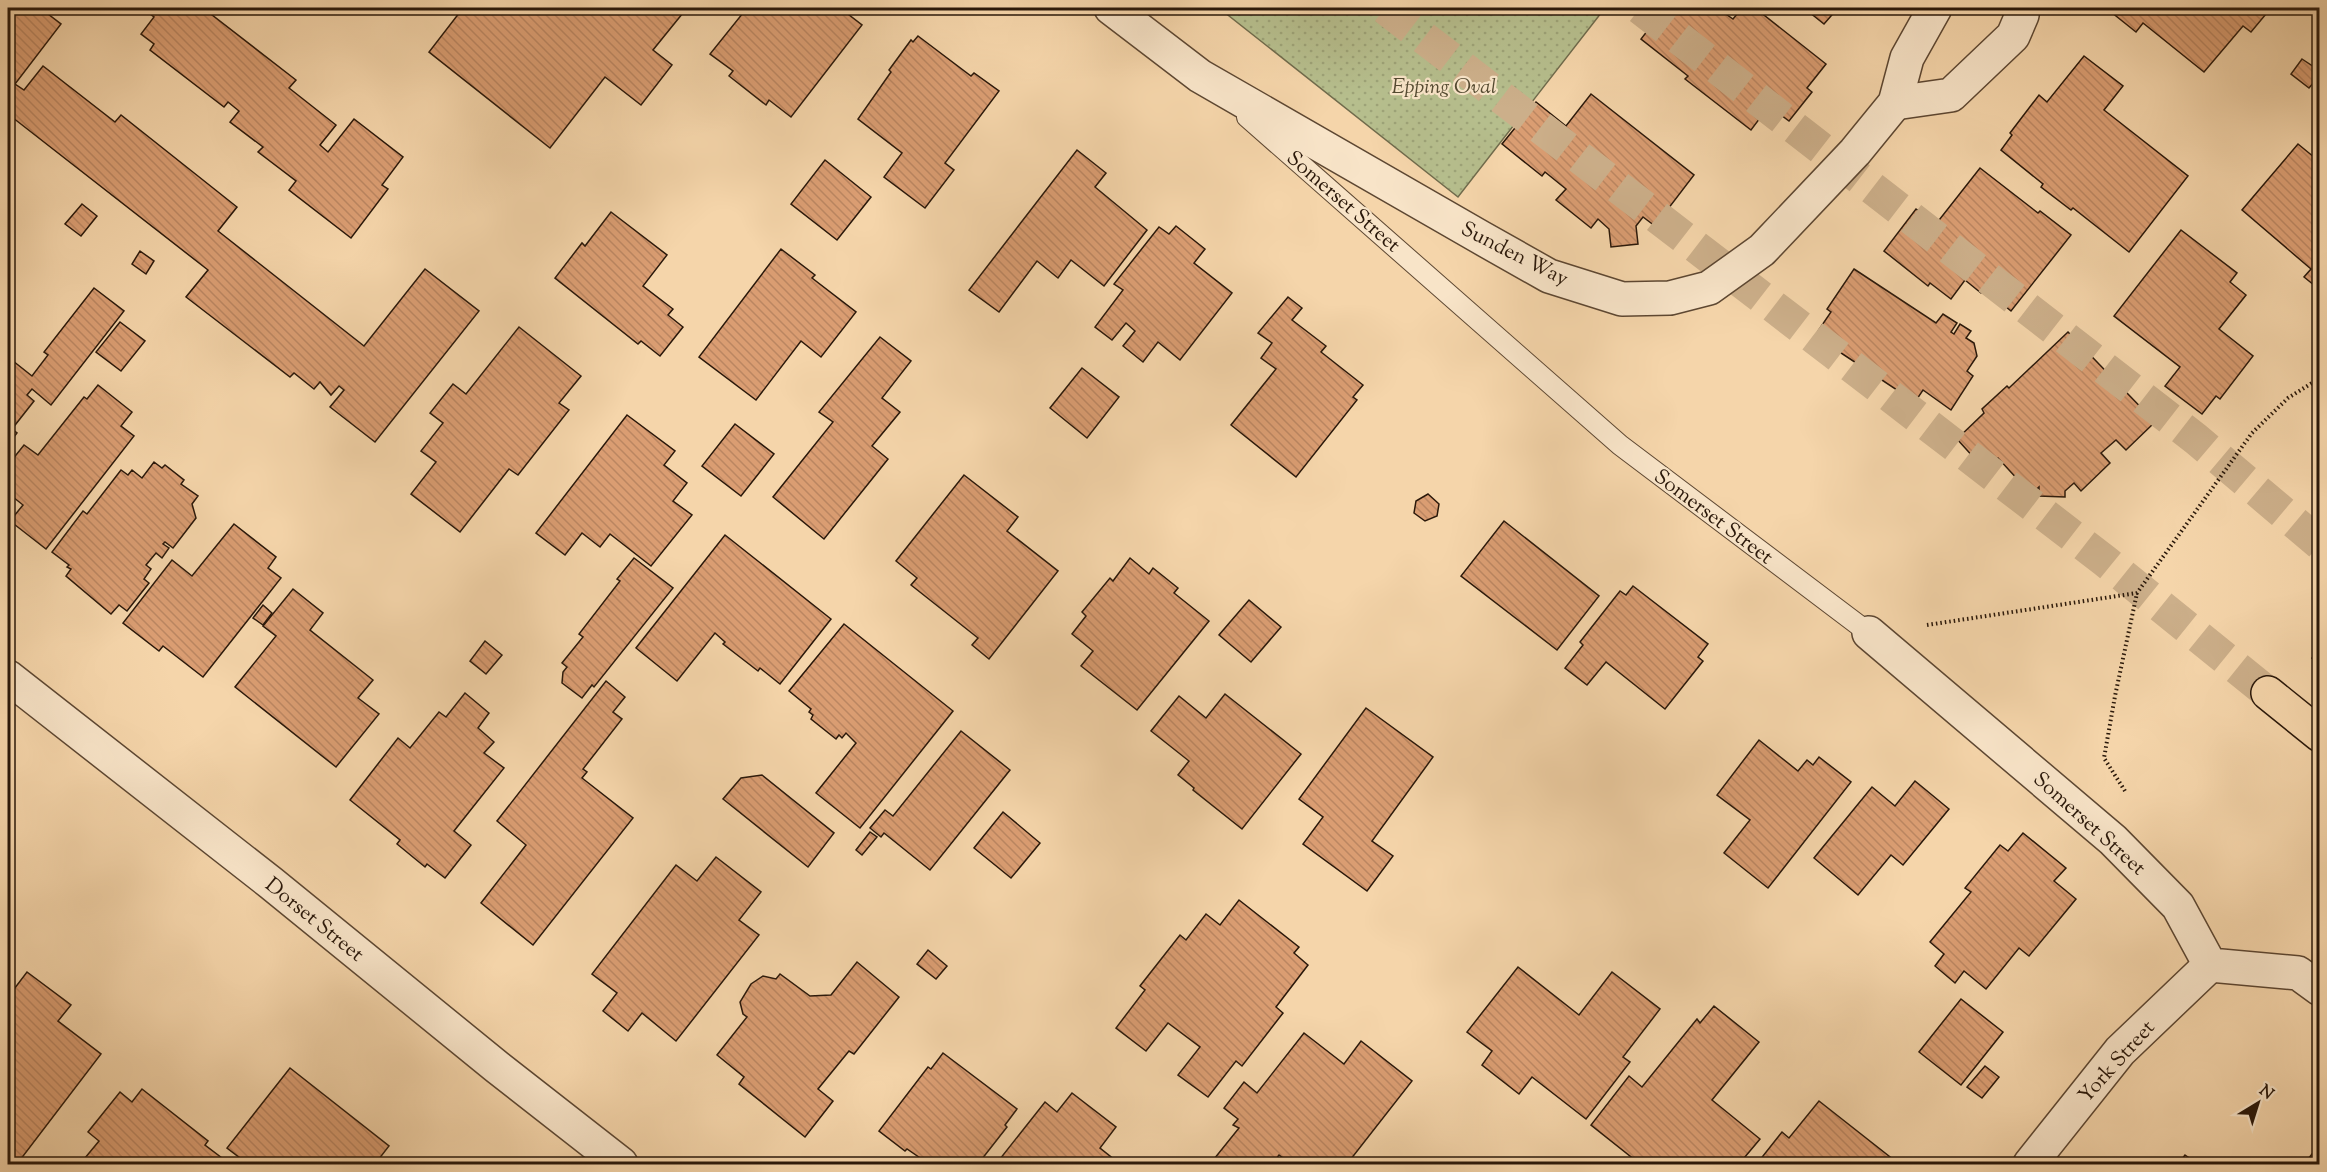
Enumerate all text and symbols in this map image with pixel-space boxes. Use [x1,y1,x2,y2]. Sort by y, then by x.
park label: Epping Oval [1392,73,1496,103]
street label: Somerset Street [1279,144,1406,261]
street label: Sunden Way [1455,215,1574,295]
street label: Somerset Street [1647,463,1779,572]
street label: Somerset Street [2026,766,2152,883]
street label: Dorset Street [258,871,370,970]
street label: York Street [2072,1014,2163,1110]
north arrow [2228,1073,2288,1133]
text: N [2254,1080,2278,1106]

